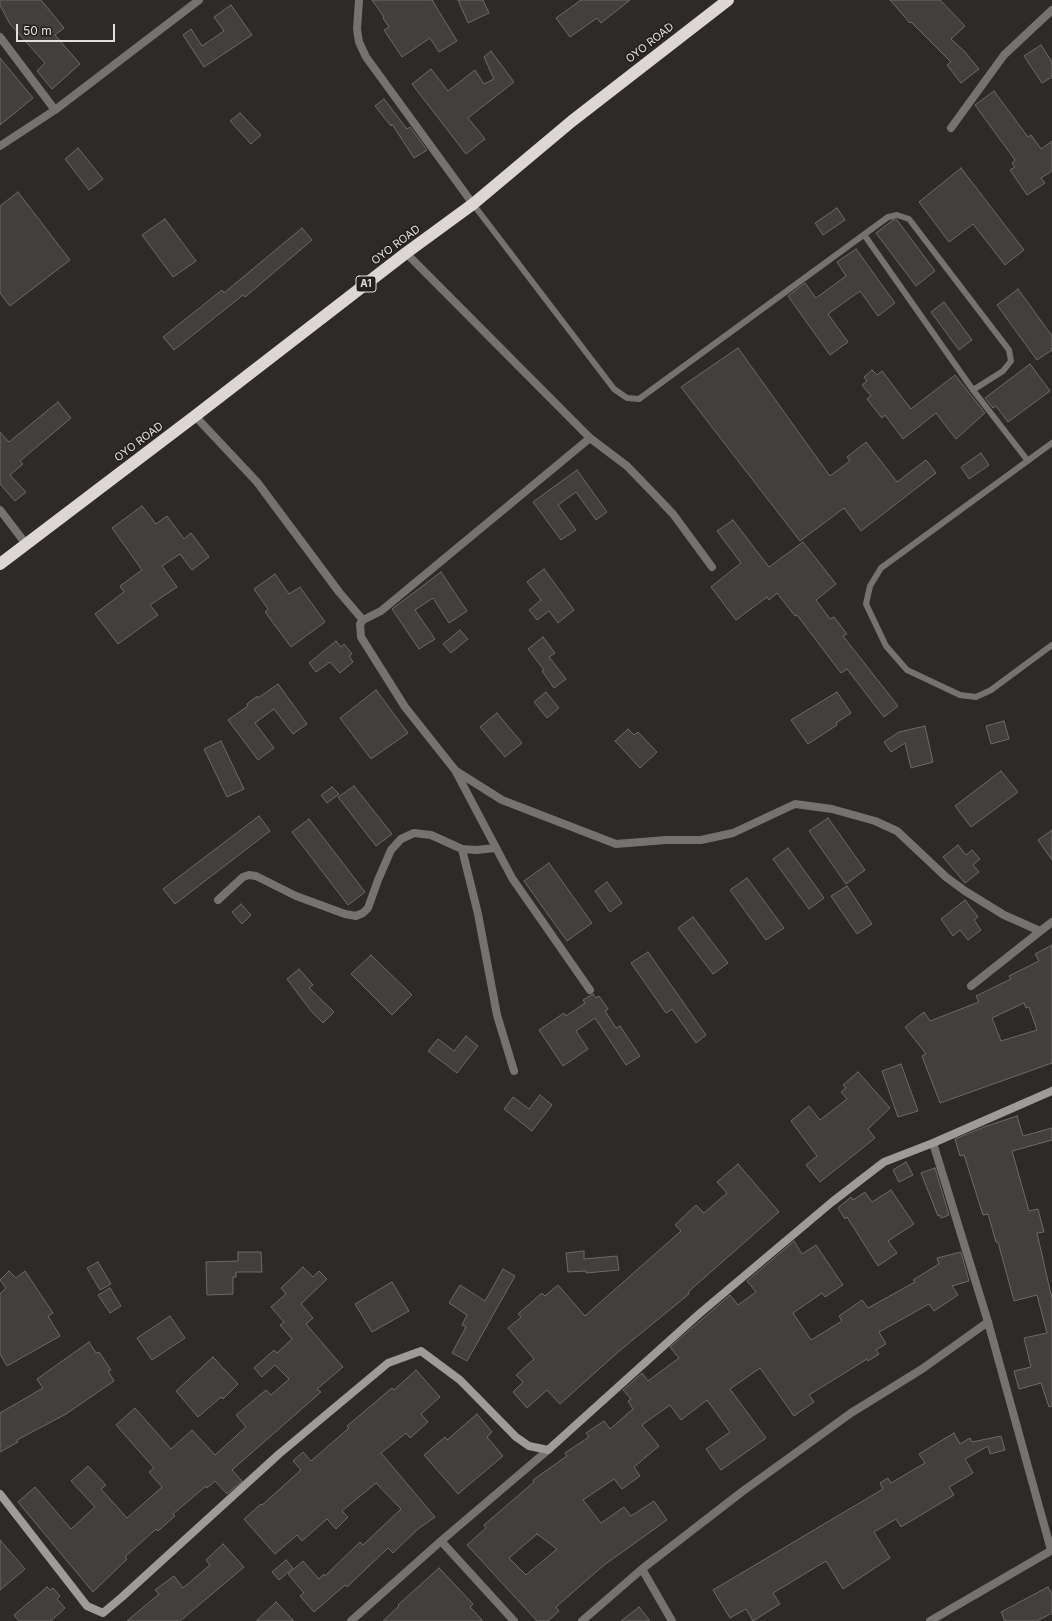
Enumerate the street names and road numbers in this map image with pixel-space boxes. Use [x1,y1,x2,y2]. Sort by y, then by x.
street label: OYO ROAD [623,20,677,66]
street label: OYO ROAD [369,222,423,268]
road number: A1 [356,276,376,292]
street label: OYO ROAD [112,419,166,465]

